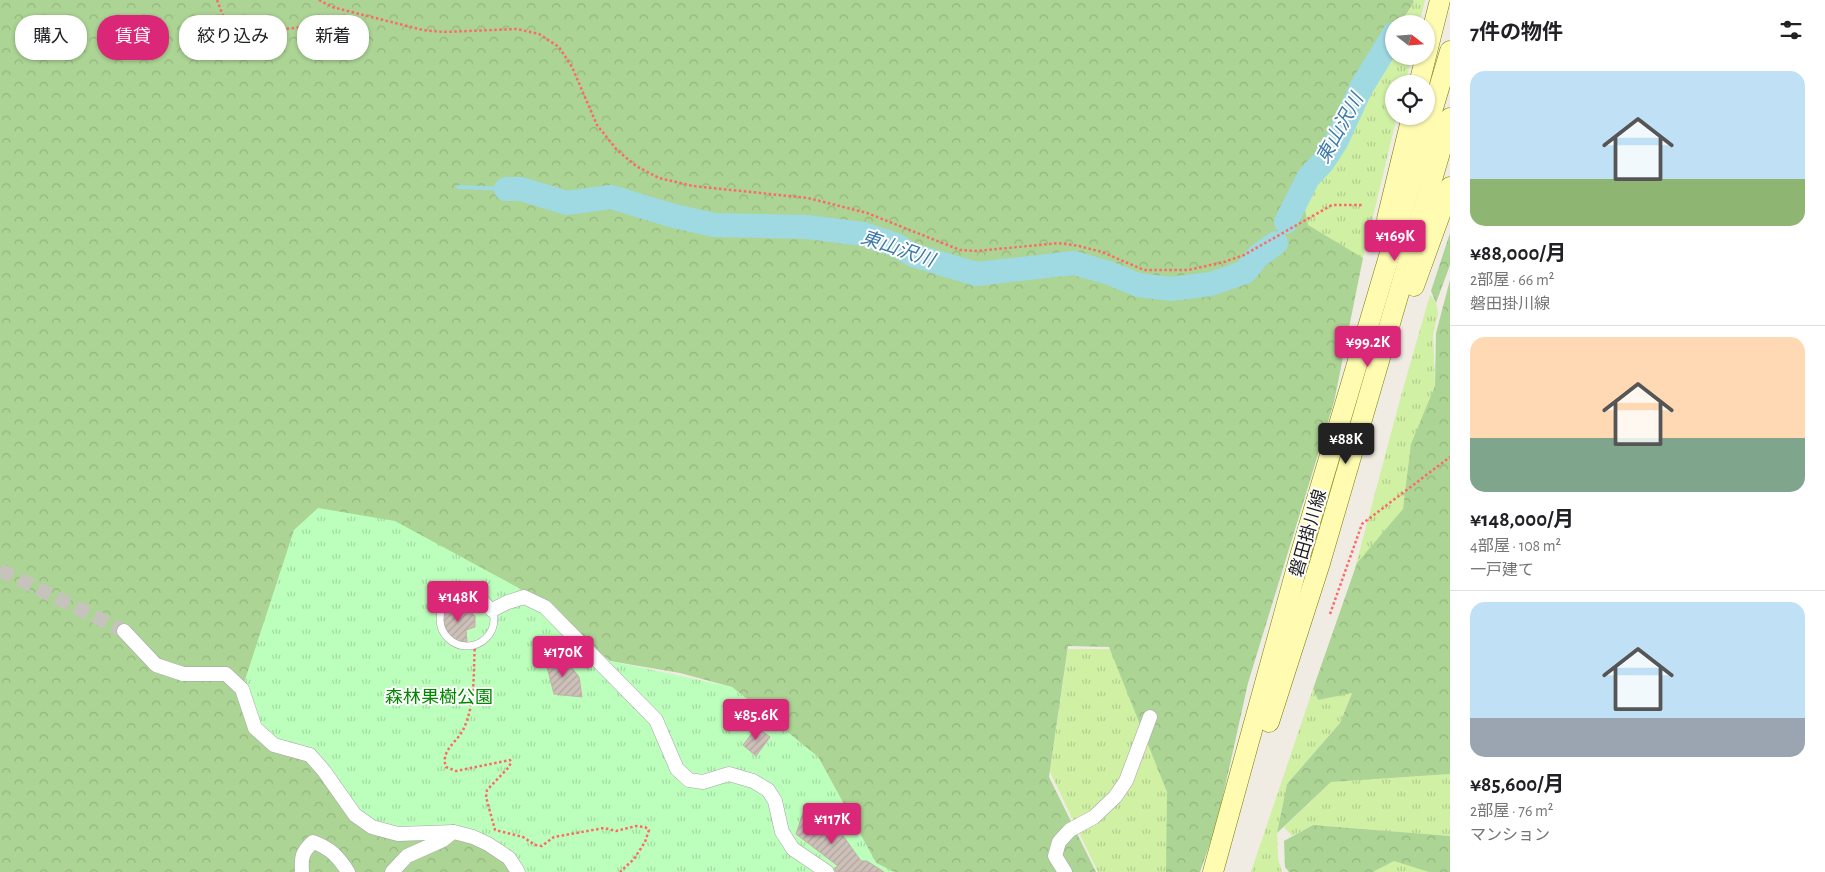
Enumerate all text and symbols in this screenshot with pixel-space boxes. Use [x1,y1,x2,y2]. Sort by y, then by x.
chip: 購入 [15,15,87,60]
chip: 賃貸 [97,15,169,60]
chip: 絞り込み [179,15,287,60]
chip: 新着 [297,15,369,60]
north arrow [1385,15,1435,65]
map controls [1385,15,1435,125]
icon: filters [1777,16,1805,44]
text: 7件の物件 [1470,22,1563,43]
button: locate [1385,75,1435,125]
water label: 東山沢川 [1313,89,1368,167]
icon: home [1593,104,1683,194]
pin: ¥169K [1360,220,1430,262]
water label: 東山沢川 [858,227,939,271]
text: ¥169K [1376,228,1414,244]
text: ¥88,000/月 [1470,243,1566,264]
text: 2部屋 · 66 m² [1470,272,1554,288]
text: 磐田掛川線 [1470,296,1550,312]
pin: ¥99.2K [1327,326,1409,368]
text: ¥99.2K [1346,334,1390,350]
icon: home [1593,369,1683,459]
pin: ¥88K [1316,422,1376,465]
text: ¥88K [1329,431,1363,447]
street label: 磐田掛川線 [1286,487,1330,579]
text: ¥148,000/月 [1470,509,1574,530]
text: 4部屋 · 108 m² [1470,538,1561,554]
text: 一戸建て [1470,562,1534,578]
pin: ¥148K [423,580,493,623]
text: ¥148K [438,589,478,605]
icon: home [1593,634,1683,724]
pin: ¥170K [528,636,598,678]
text: ¥170K [544,644,582,660]
park label: 森林果樹公園 [385,687,493,707]
pin: ¥85.6K [715,698,797,741]
text: ¥85.6K [734,707,778,723]
text: ¥85,600/月 [1470,774,1564,795]
pin: ¥117K [797,802,867,845]
text: 2部屋 · 76 m² [1470,803,1553,819]
text: ¥117K [814,811,850,827]
text: マンション [1470,827,1550,843]

